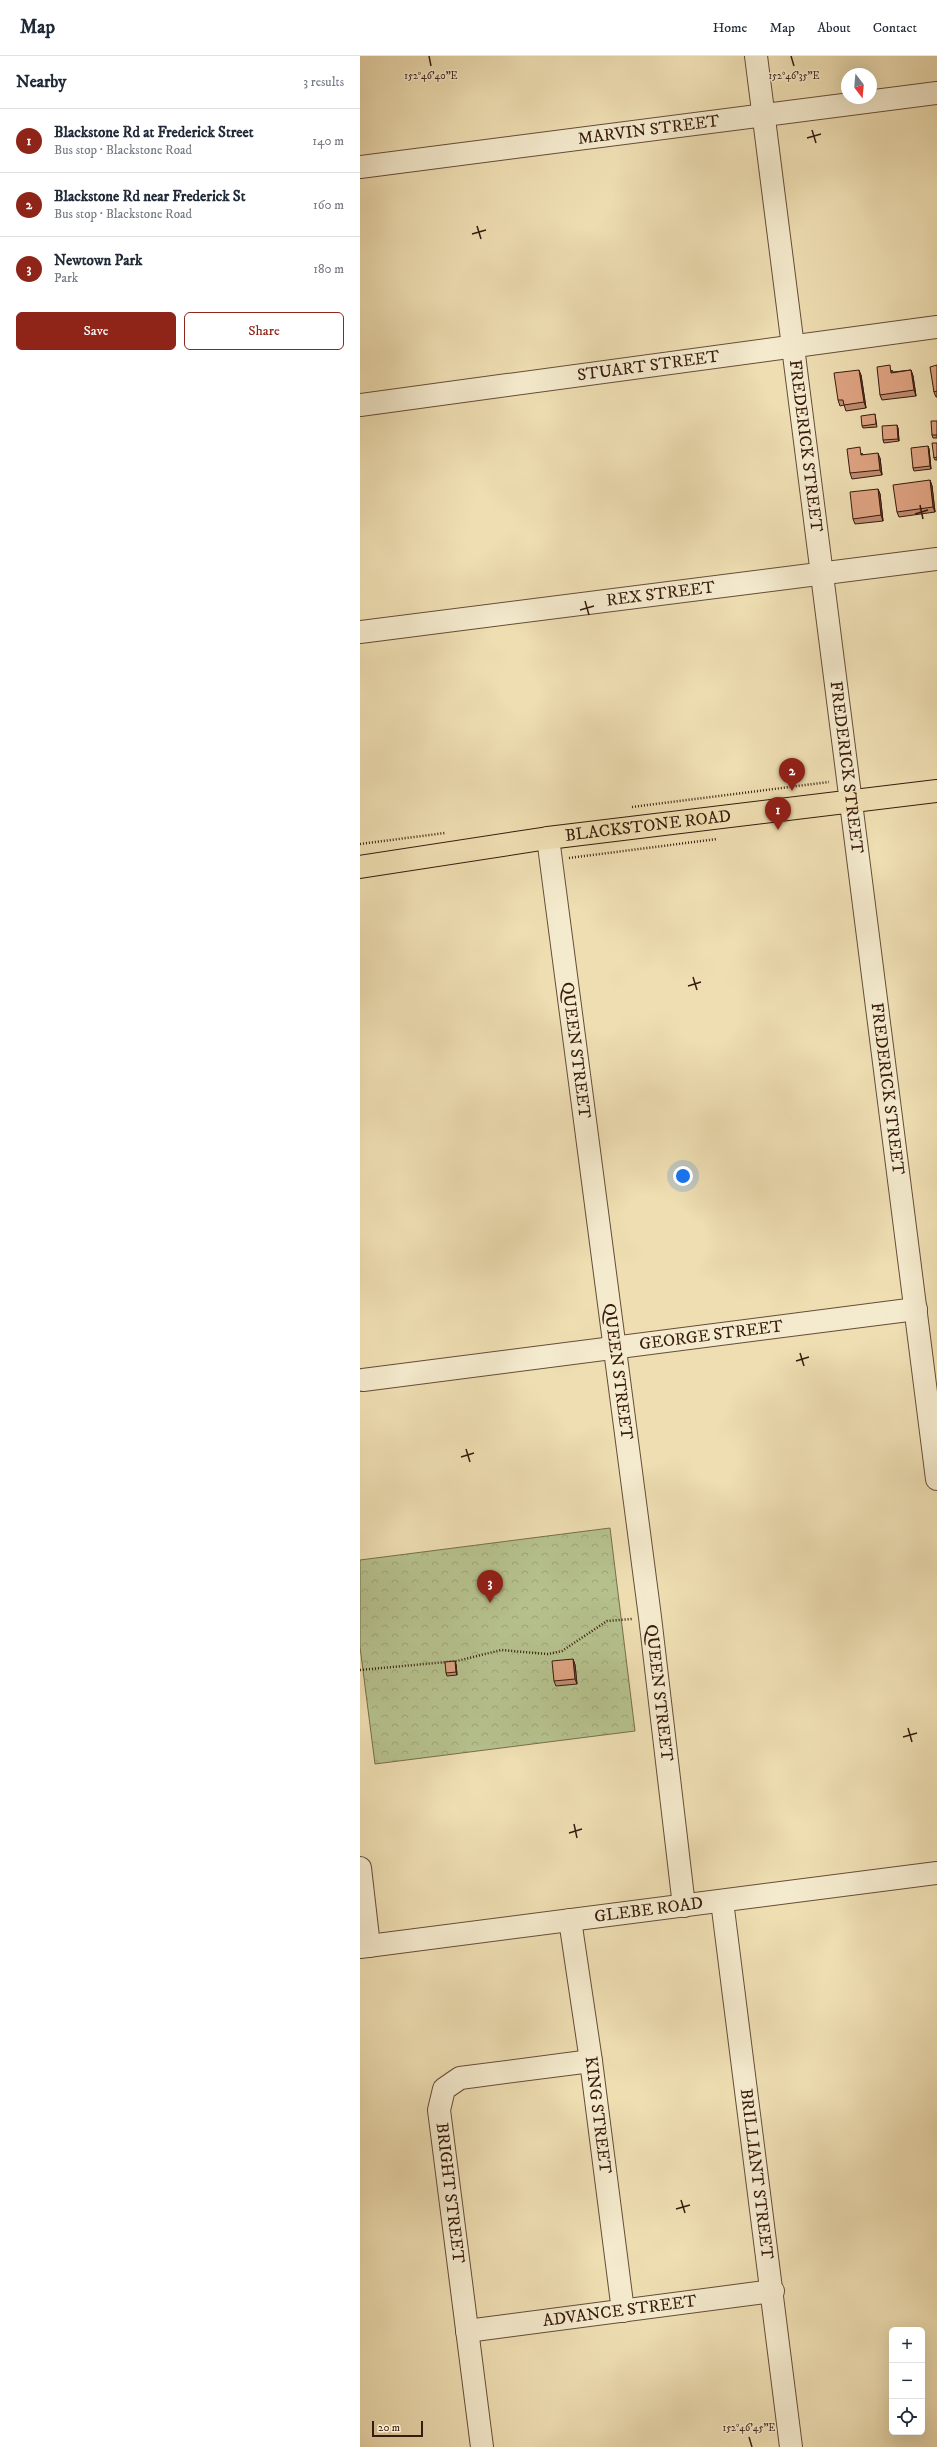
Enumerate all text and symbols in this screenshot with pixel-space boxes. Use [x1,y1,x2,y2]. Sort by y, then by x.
text: Map [20,16,55,39]
text: Home [713,19,747,37]
text: Map [769,19,795,37]
text: About [817,19,851,37]
text: Contact [873,19,917,37]
north arrow [841,68,877,104]
text: 152°46'40"E [404,70,458,82]
text: 152°46'35"E [769,70,819,82]
text: Nearby [16,71,66,93]
text: 3 results [303,74,344,90]
street label: MARVIN STREET [576,110,721,150]
text: Blackstone Rd at Frederick Street [54,123,254,142]
text: 1 [27,133,31,149]
text: 140 m [312,133,344,149]
text: Bus stop · Blackstone Road [54,142,192,158]
text: Blackstone Rd near Frederick St [54,187,246,206]
text: 2 [26,197,32,213]
text: 160 m [313,197,344,213]
text: Bus stop · Blackstone Road [54,206,192,222]
text: Newtown Park [54,251,143,270]
text: 3 [27,261,31,277]
text: 180 m [313,261,344,277]
text: Park [54,270,78,286]
button: Save [16,312,176,350]
button: Share [184,312,344,350]
street label: STUART STREET [576,345,721,387]
street label: FREDERICK STREET [784,358,827,533]
street label: REX STREET [605,576,716,612]
street label: FREDERICK STREET [825,680,868,855]
pin: 2 [779,758,805,791]
pin: 1 [765,797,791,830]
street label: BLACKSTONE ROAD [564,805,732,847]
street label: QUEEN STREET [556,981,596,1120]
street label: FREDERICK STREET [865,1001,909,1176]
your location [673,1166,693,1186]
street label: QUEEN STREET [598,1302,638,1441]
street label: GEORGE STREET [638,1315,784,1355]
pin: 3 [477,1570,503,1603]
street label: QUEEN STREET [640,1623,678,1763]
street label: GLEBE ROAD [593,1892,704,1928]
street label: KING STREET [579,2055,616,2175]
street label: BRILLIANT STREET [735,2087,778,2261]
street label: BRIGHT STREET [430,2121,470,2265]
street label: ADVANCE STREET [541,2290,698,2332]
map controls [889,2327,925,2435]
button: + [889,2327,925,2363]
button: − [889,2363,925,2399]
button: locate [889,2399,925,2435]
scale bar [372,2419,423,2438]
text: 20 m [378,2421,400,2435]
text: 152°46'45"E [723,2422,775,2434]

